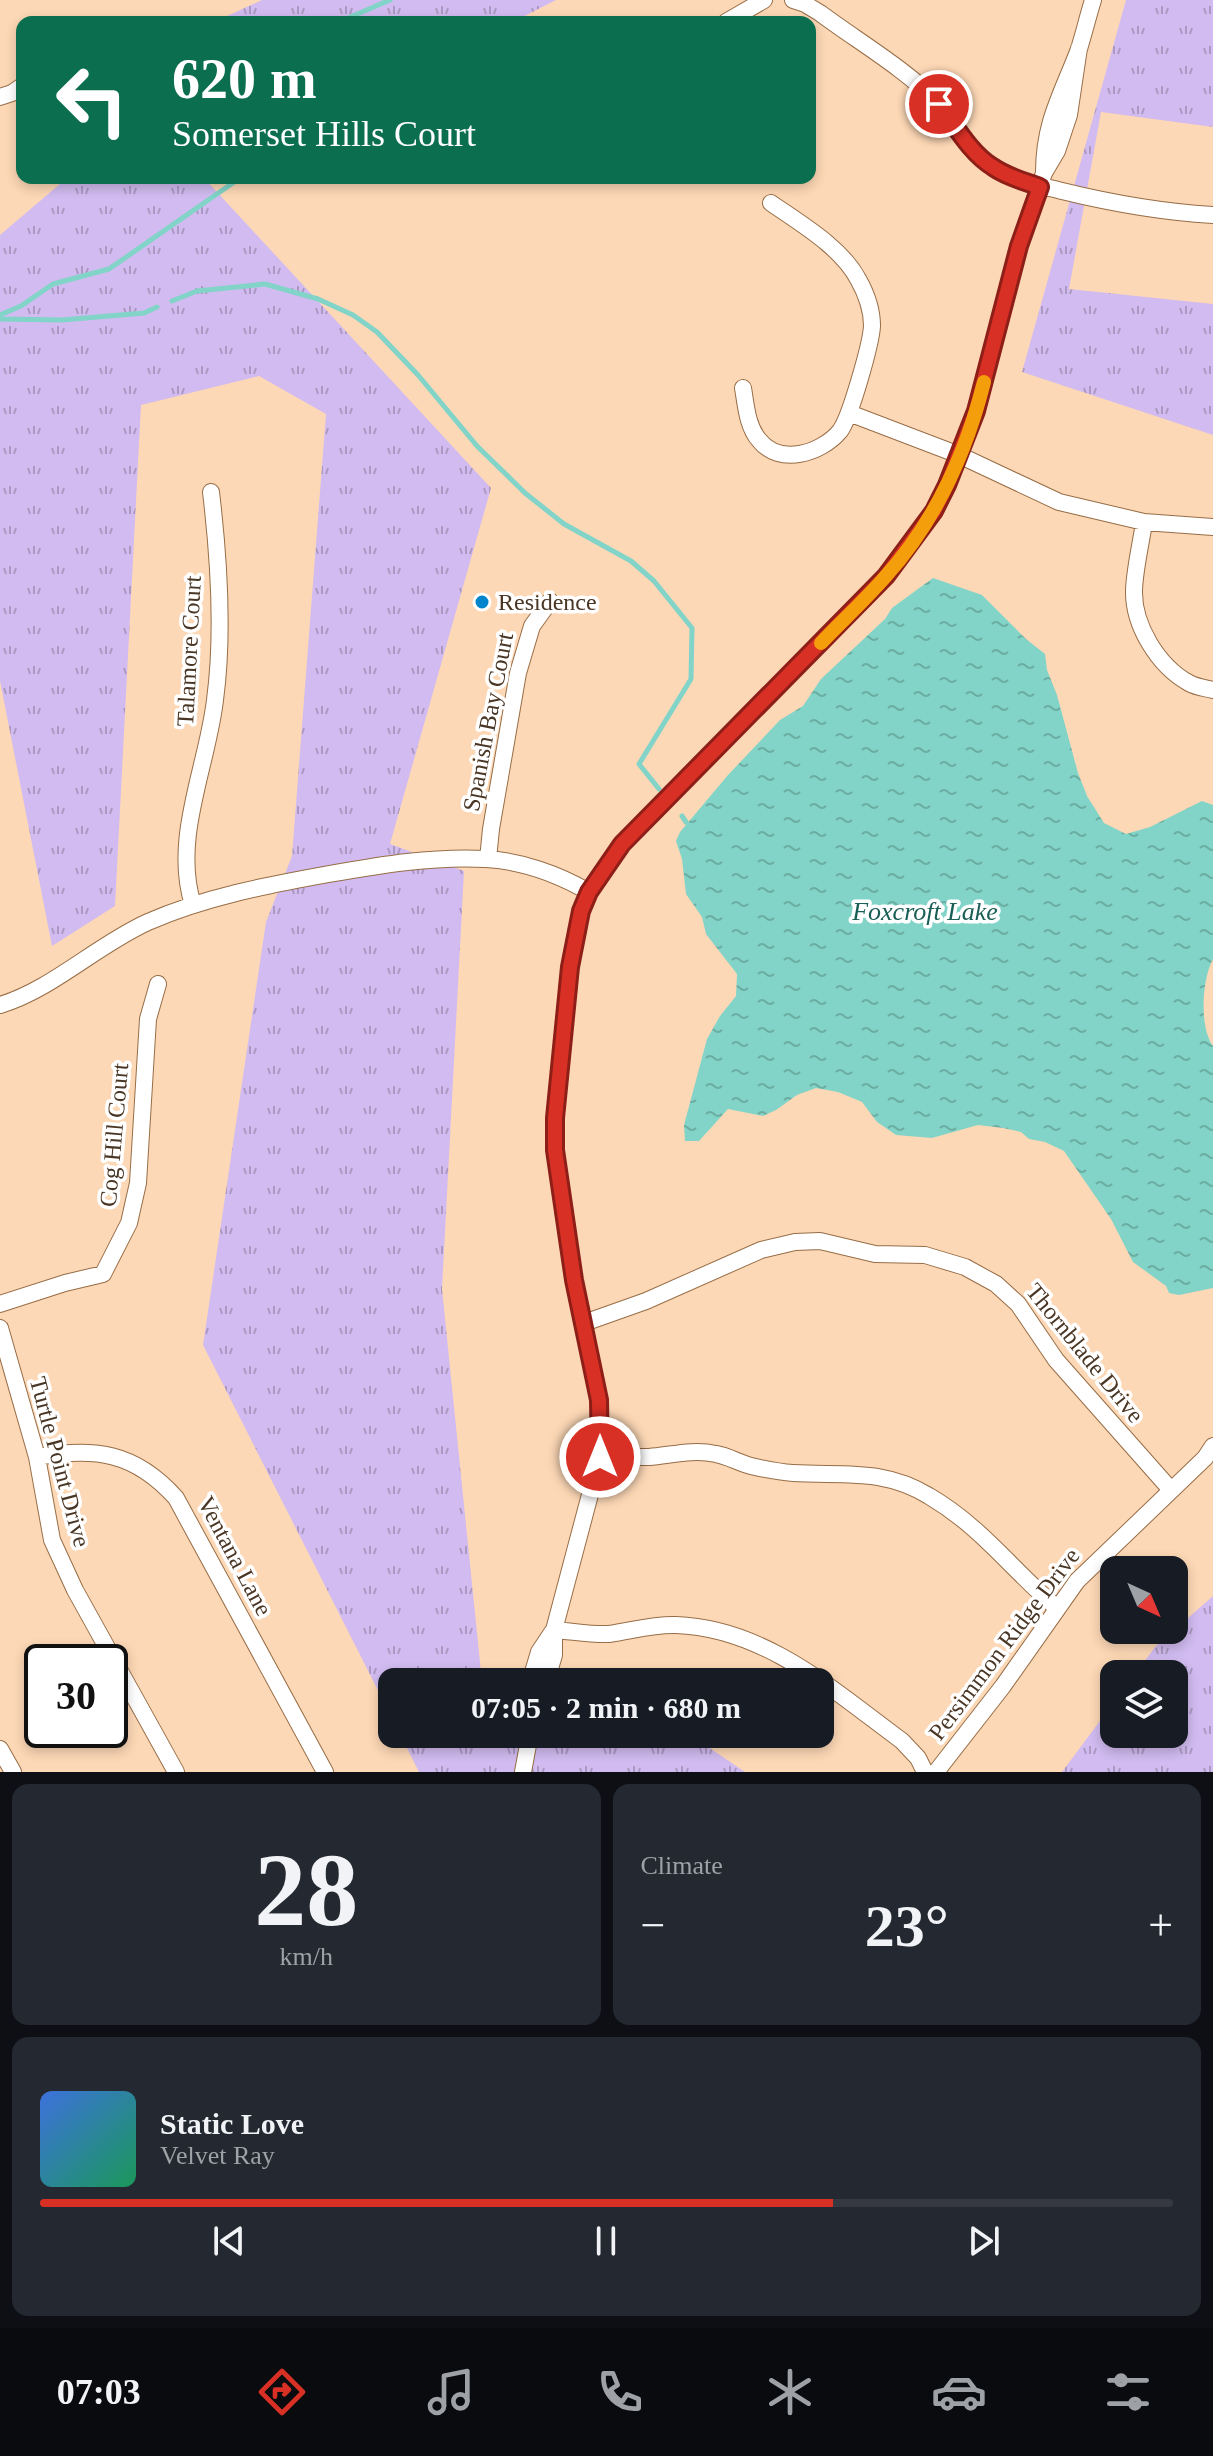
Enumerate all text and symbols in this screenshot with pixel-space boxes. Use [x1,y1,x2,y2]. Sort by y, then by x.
icon: left [40,48,144,152]
text: 620 m [172,48,317,110]
pin [905,70,973,138]
icon: arrive [917,82,961,126]
text: Somerset Hills Court [172,114,476,154]
street label: Talamore Court [172,575,206,727]
place label: Residence [498,589,597,615]
marker: Residence [473,593,491,611]
street label: Spanish Bay Court [458,630,518,813]
water label: Foxcroft Lake [851,897,998,926]
street label: Cog Hill Court [95,1062,133,1208]
street label: Thornblade Drive [1021,1278,1149,1428]
street label: Turtle Point Drive [25,1374,95,1550]
position arrow [558,1415,642,1499]
street label: Ventana Lane [193,1492,277,1620]
street label: Persimmon Ridge Drive [923,1543,1085,1745]
north arrow [1100,1556,1188,1644]
map controls [1100,1556,1188,1748]
speed limit sign: 30 [24,1644,128,1748]
button: layers [1100,1660,1188,1748]
text: 07:05 · 2 min · 680 m [471,1691,741,1724]
text: 28 [254,1832,358,1947]
text: Climate [641,1851,723,1880]
text: 23° [865,1893,949,1959]
text: − [641,1901,665,1950]
text: + [1148,1901,1173,1950]
text: km/h [280,1942,333,1971]
text: Static Love [160,2107,304,2140]
text: Velvet Ray [160,2141,275,2170]
icon: previous [207,2219,251,2263]
icon: pause [584,2219,628,2263]
icon: next [962,2219,1006,2263]
icon: directions [254,2364,310,2420]
icon: music [423,2364,479,2420]
icon: phone [592,2364,648,2420]
icon: climate [762,2364,818,2420]
icon: car [931,2364,987,2420]
icon: filters [1100,2364,1156,2420]
text: 07:03 [57,2372,141,2412]

